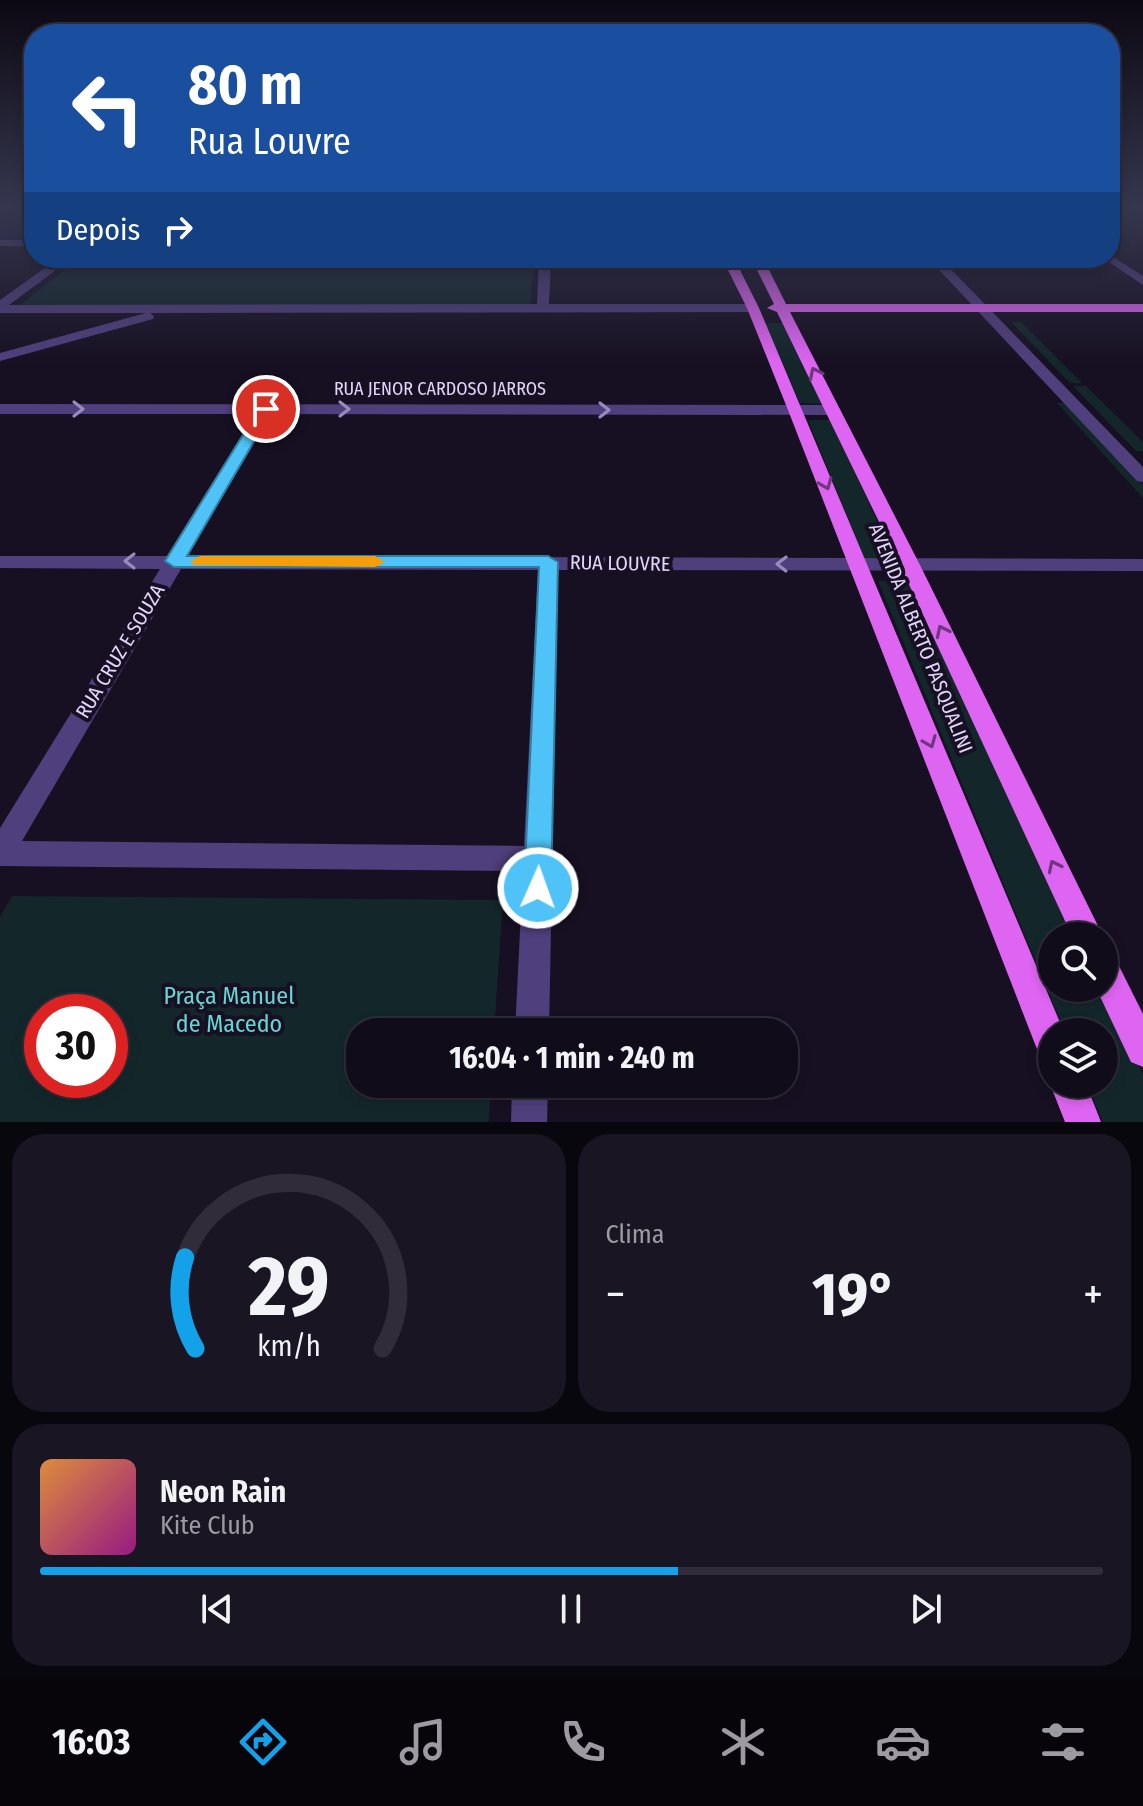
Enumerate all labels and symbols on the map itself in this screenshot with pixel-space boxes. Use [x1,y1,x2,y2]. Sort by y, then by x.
one-way arrow [809,366,825,381]
pin [232,375,300,443]
street label: RUA JENOR CARDOSO JARROS [334,378,546,400]
one-way arrow [72,400,85,418]
one-way arrow [338,400,351,418]
one-way arrow [598,401,611,419]
one-way arrow [817,476,833,490]
street label: AVENIDA ALBERTO PASQUALINI [864,520,978,756]
street label: RUA LOUVRE [570,550,670,576]
one-way arrow [123,552,136,570]
one-way arrow [775,556,788,573]
street label: RUA CRUZ E SOUZA [71,579,170,722]
one-way arrow [936,625,952,640]
one-way arrow [921,734,937,748]
position arrow [496,846,580,930]
one-way arrow [1048,859,1064,874]
park label: Praça Manuel de Macedo [163,982,295,1038]
speed limit sign: 30 [24,994,128,1098]

